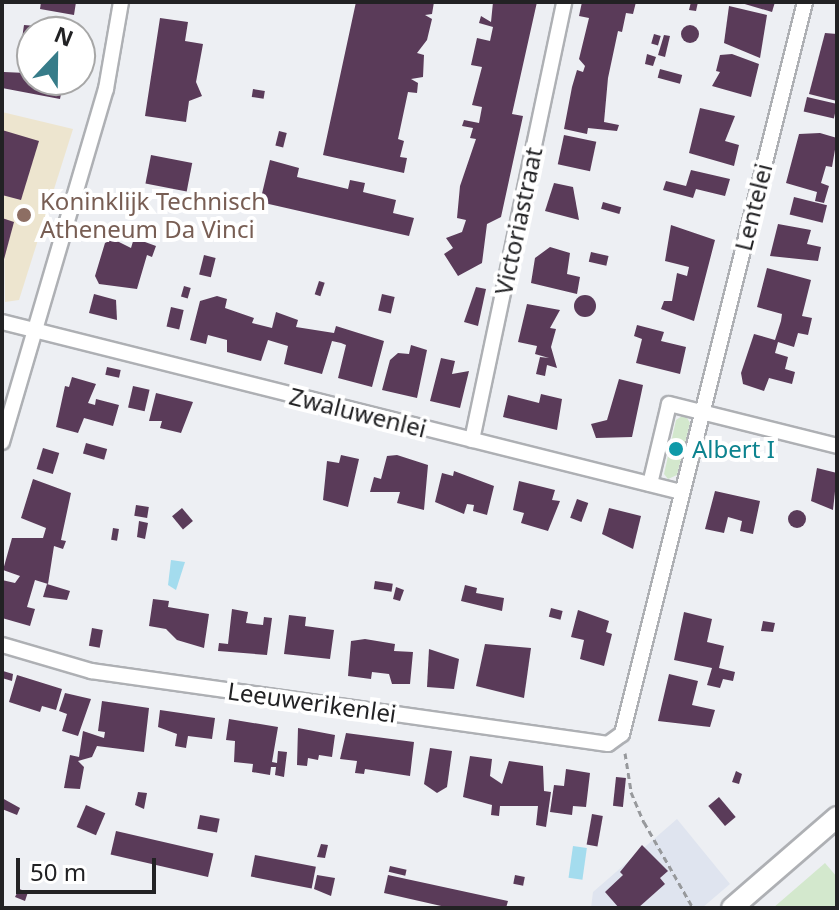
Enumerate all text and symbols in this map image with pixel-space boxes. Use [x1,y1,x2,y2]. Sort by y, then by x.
north arrow [16,16,96,96]
text: N [50,18,78,53]
street label: Victoriastraat [488,145,548,297]
street label: Lentelei [728,160,778,254]
place label: Koninklijk Technisch Atheneum Da Vinci [40,187,266,243]
marker: Koninklijk Technisch Atheneum Da Vinci [15,206,33,224]
street label: Zwaluwenlei [286,381,430,443]
place label: Albert I [692,435,775,463]
marker: Albert I [667,440,685,458]
street label: Leeuwerikenlei [226,676,398,728]
scale bar [20,842,160,892]
text: 50 m [30,855,86,888]

